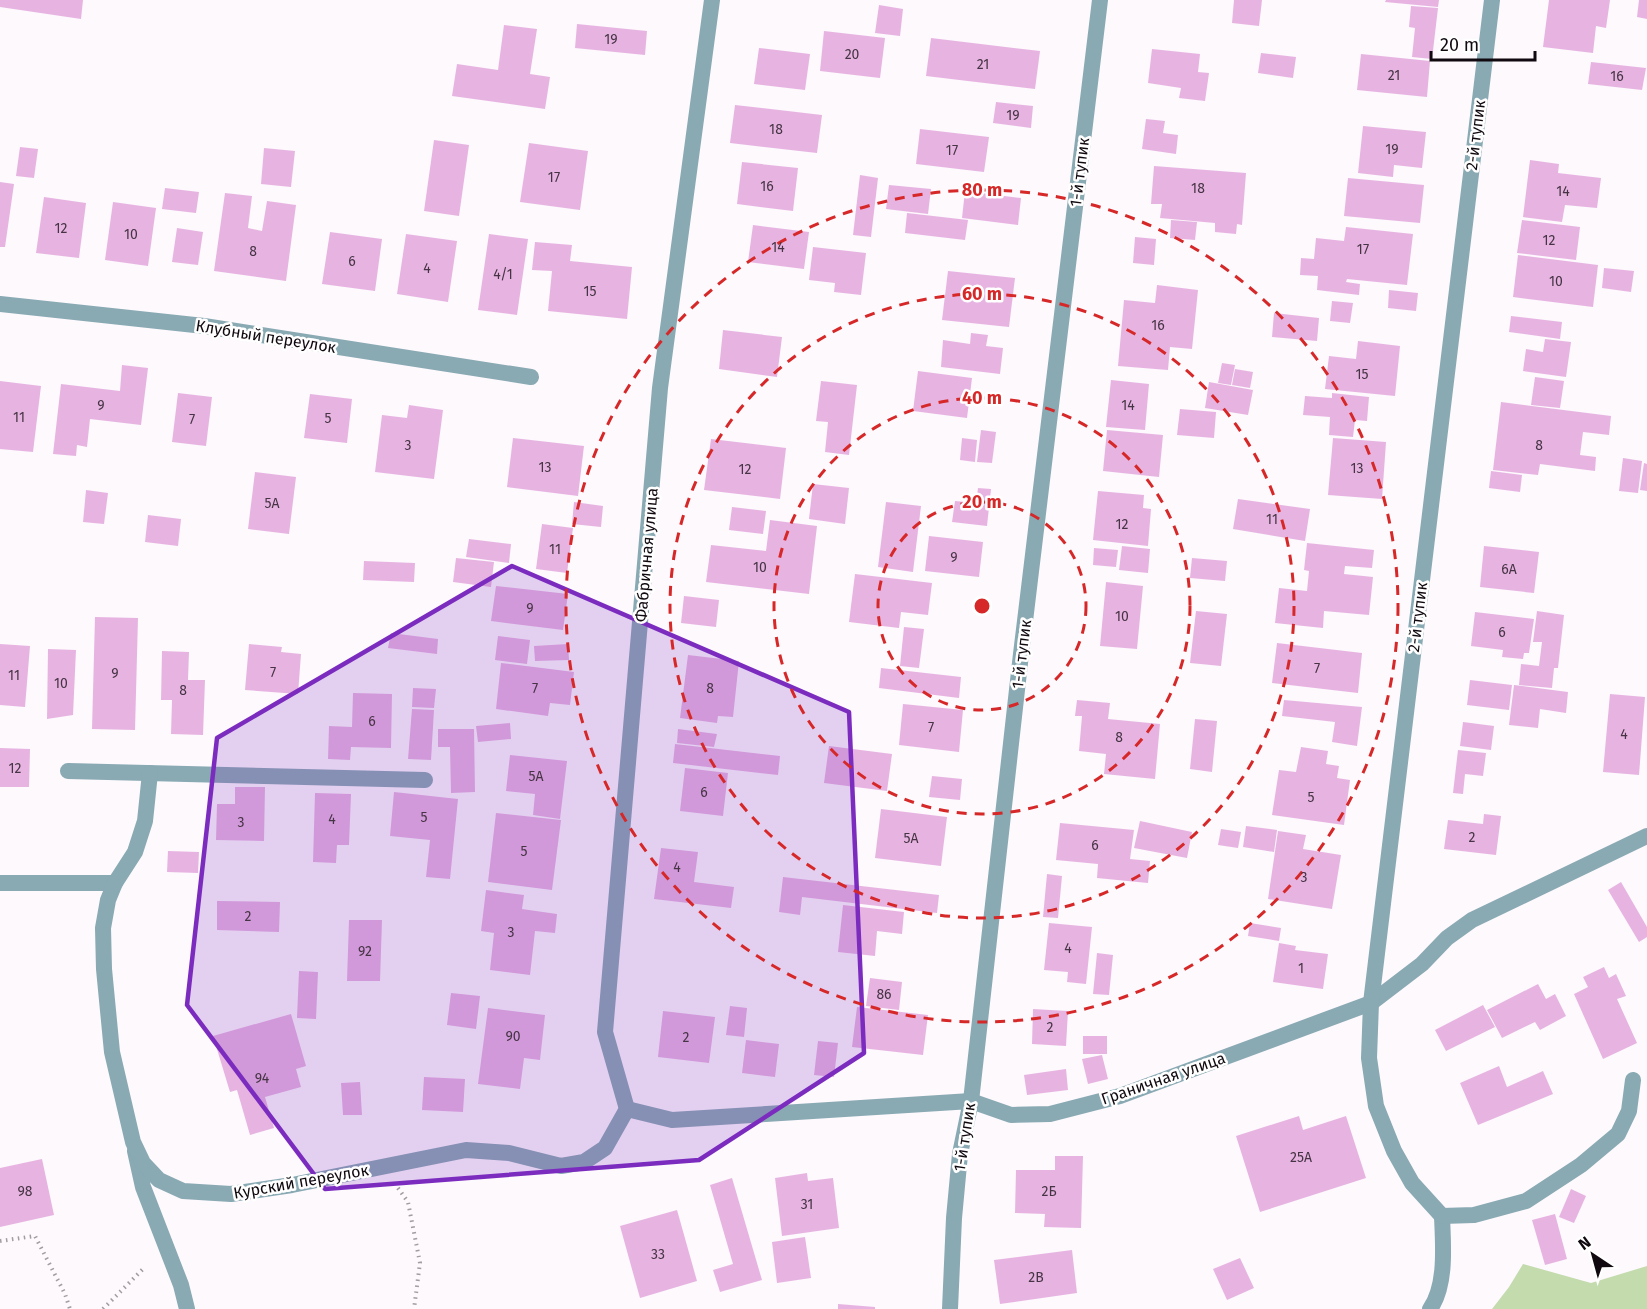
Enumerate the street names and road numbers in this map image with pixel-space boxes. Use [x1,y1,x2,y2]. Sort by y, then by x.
street label: 2-й тупик [1462,98,1489,171]
street label: 1-й тупик [1066,136,1093,208]
street label: Клубный переулок [194,316,338,357]
street label: Фабричная улица [631,487,662,623]
street label: 2-й тупик [1404,580,1431,653]
street label: 1-й тупик [1008,618,1035,690]
street label: Граничная улица [1099,1048,1228,1109]
street label: 1-й тупик [950,1101,979,1173]
street label: Курский переулок [232,1160,371,1203]

